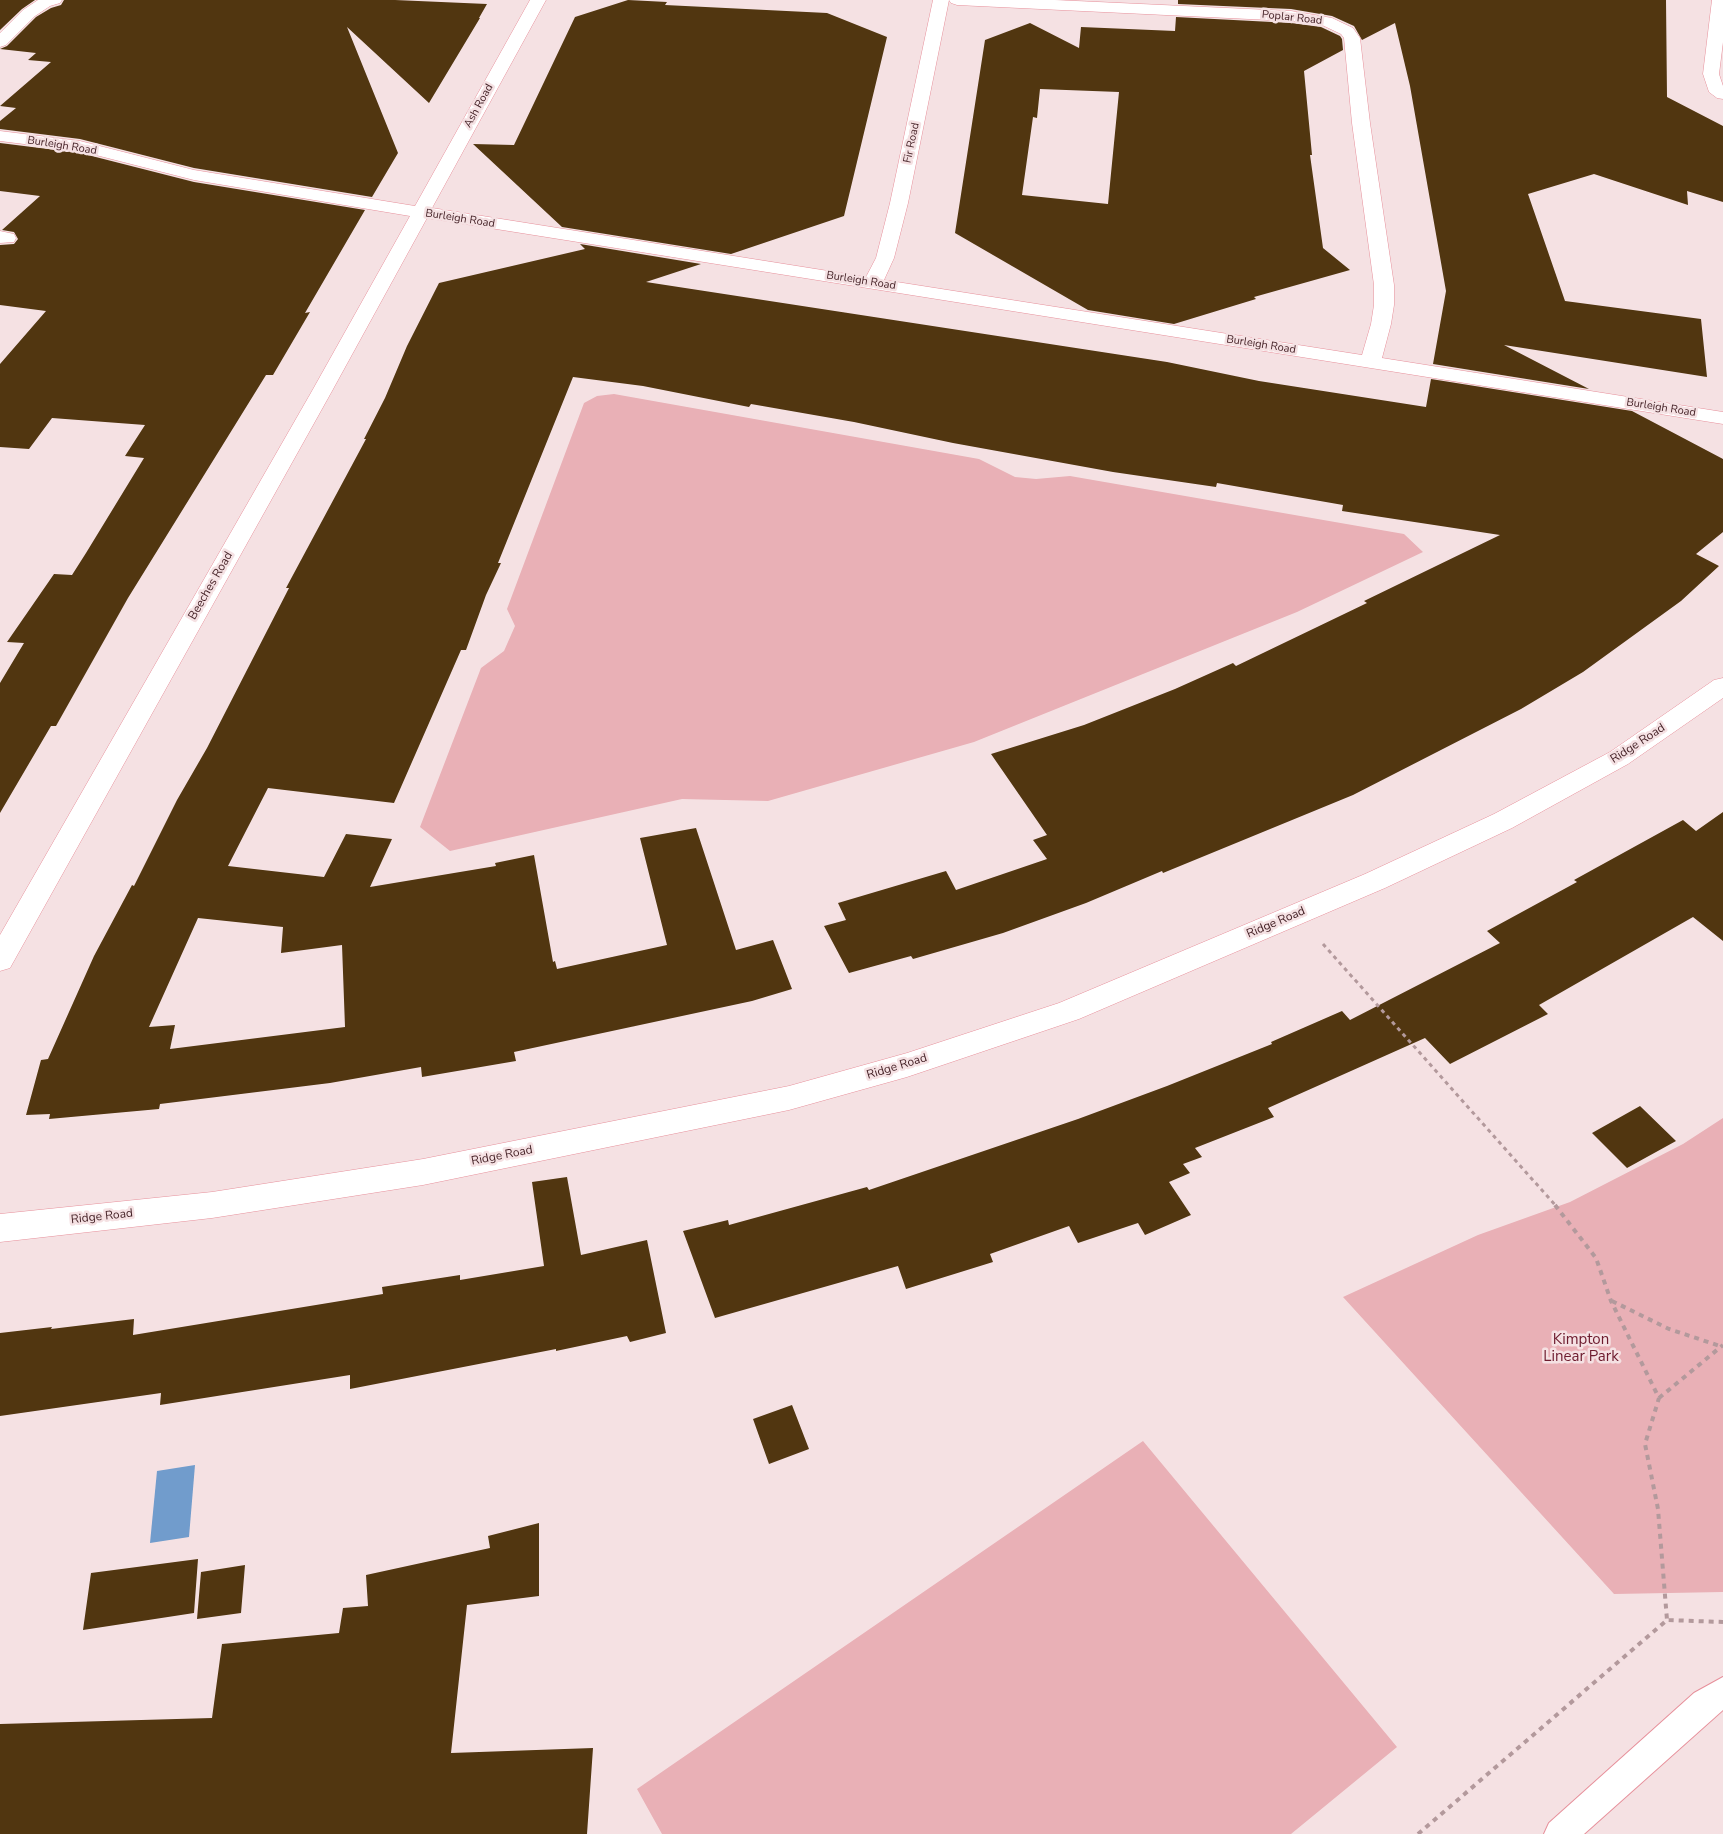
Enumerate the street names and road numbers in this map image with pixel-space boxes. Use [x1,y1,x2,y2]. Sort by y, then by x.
street label: Poplar Road [1261,8,1323,28]
street label: Ash Road [462,82,496,130]
street label: Fir Road [901,122,923,164]
street label: Burleigh Road [26,134,98,158]
street label: Burleigh Road [424,207,496,231]
street label: Burleigh Road [825,269,897,293]
street label: Burleigh Road [1225,333,1297,357]
street label: Burleigh Road [1625,396,1697,420]
street label: Beeches Road [186,549,236,623]
street label: Ridge Road [1608,721,1668,767]
street label: Ridge Road [1245,904,1307,942]
street label: Ridge Road [865,1051,929,1083]
street label: Ridge Road [470,1143,534,1169]
street label: Ridge Road [70,1207,134,1227]

